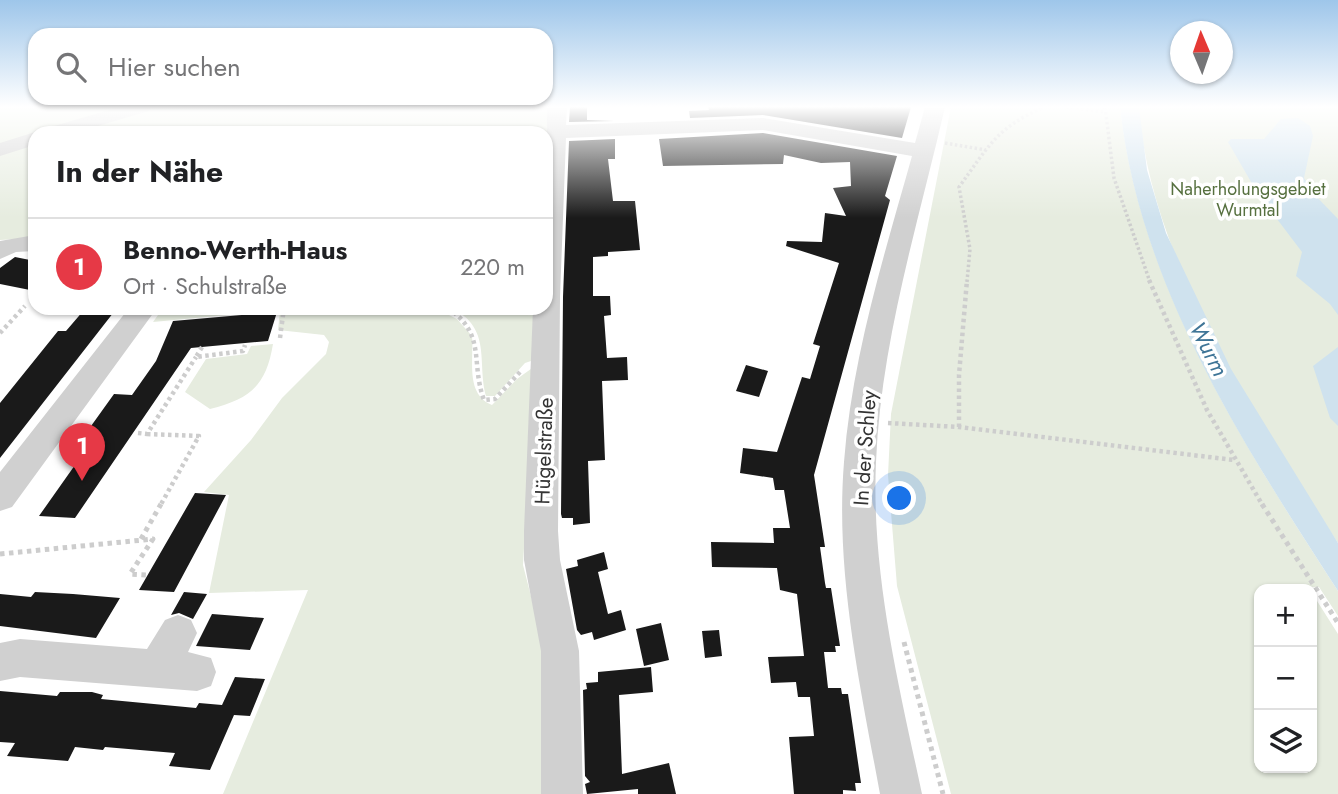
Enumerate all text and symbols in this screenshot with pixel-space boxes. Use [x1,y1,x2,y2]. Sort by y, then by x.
north arrow [1170,21,1233,84]
search box [28,28,553,105]
icon: search [52,48,90,86]
text: Hier suchen [108,48,241,86]
text: In der Nähe [56,150,223,193]
park label: Naherholungsgebiet Wurmtal [1170,176,1326,223]
text: Benno-Werth-Haus [123,231,347,269]
text: 1 [73,250,85,284]
text: 220 m [460,250,525,284]
text: Ort · Schulstraße [123,269,287,303]
water label: Wurm [1181,316,1237,382]
street label: In der Schley [846,388,884,507]
street label: Hügelstraße [527,397,561,505]
pin: 1 [59,423,105,481]
your location [882,481,916,515]
map controls [1254,584,1317,773]
button: + [1254,584,1317,647]
button: − [1254,647,1317,710]
button: layers [1254,710,1317,773]

